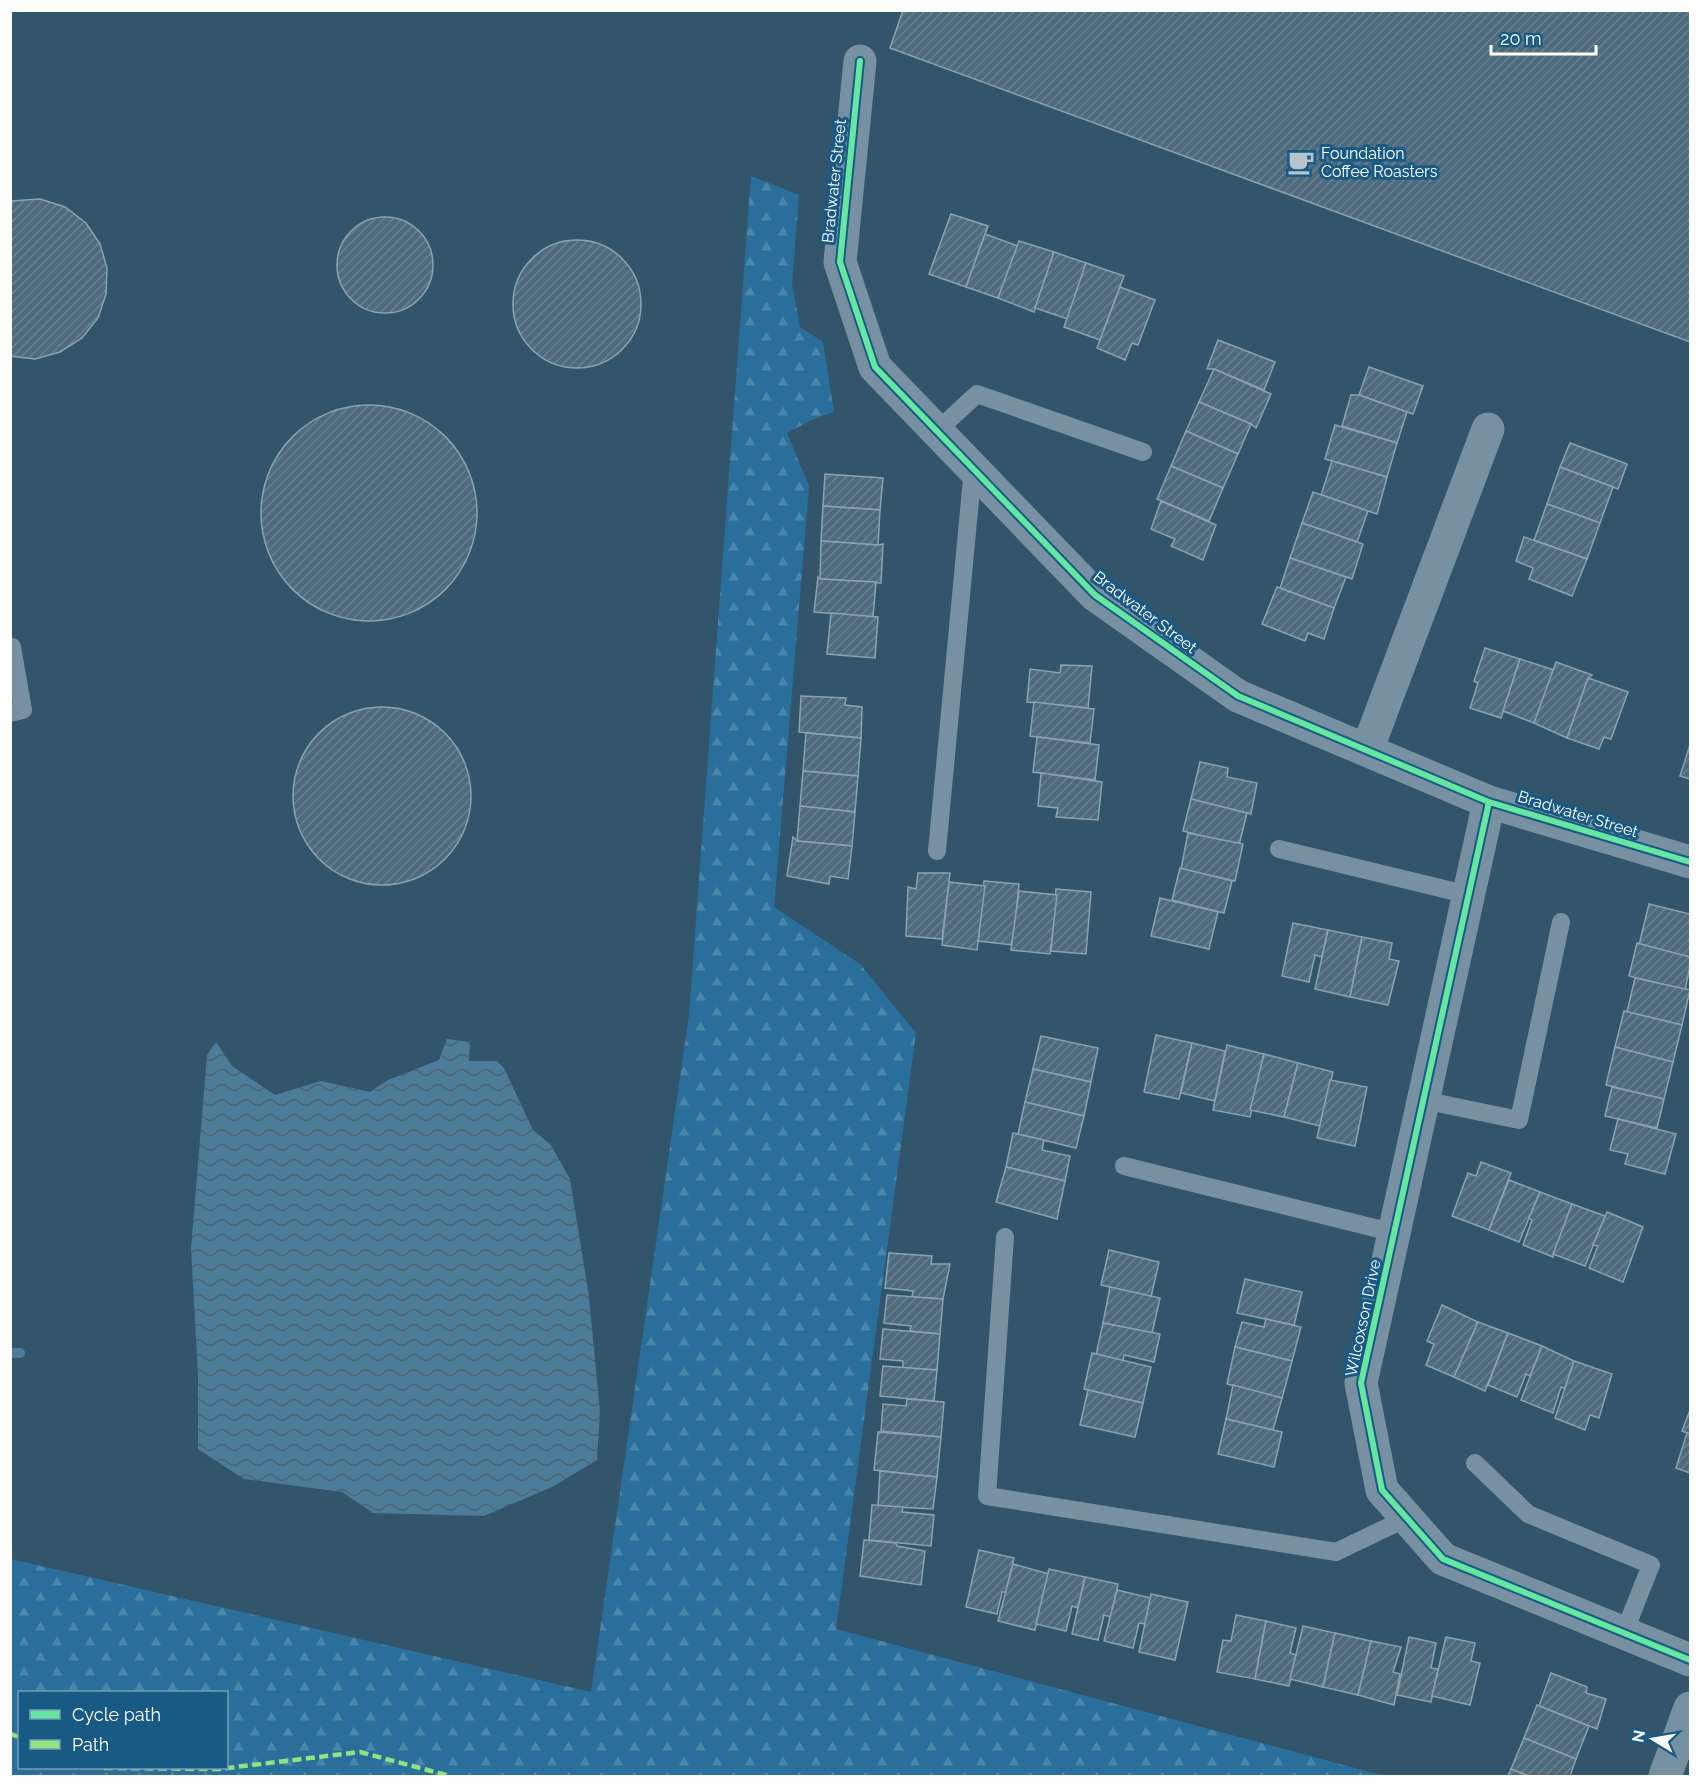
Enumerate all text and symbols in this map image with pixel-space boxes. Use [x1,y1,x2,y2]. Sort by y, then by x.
scale bar [1491,18,1596,56]
text: 20 m [1500,28,1542,49]
street label: Bradwater Street [818,117,850,244]
place label: Foundation Coffee Roasters [1321,144,1438,181]
cafe icon: Foundation Coffee Roasters [1286,147,1316,177]
street label: Bradwater Street [1089,567,1201,657]
street label: Bradwater Street [1516,787,1641,841]
street label: Wilcoxson Drive [1341,1258,1385,1378]
legend [18,1691,228,1769]
text: Cycle path [72,1704,161,1725]
north arrow [1623,1709,1683,1769]
text: N [1628,1728,1649,1744]
text: Path [72,1734,109,1755]

